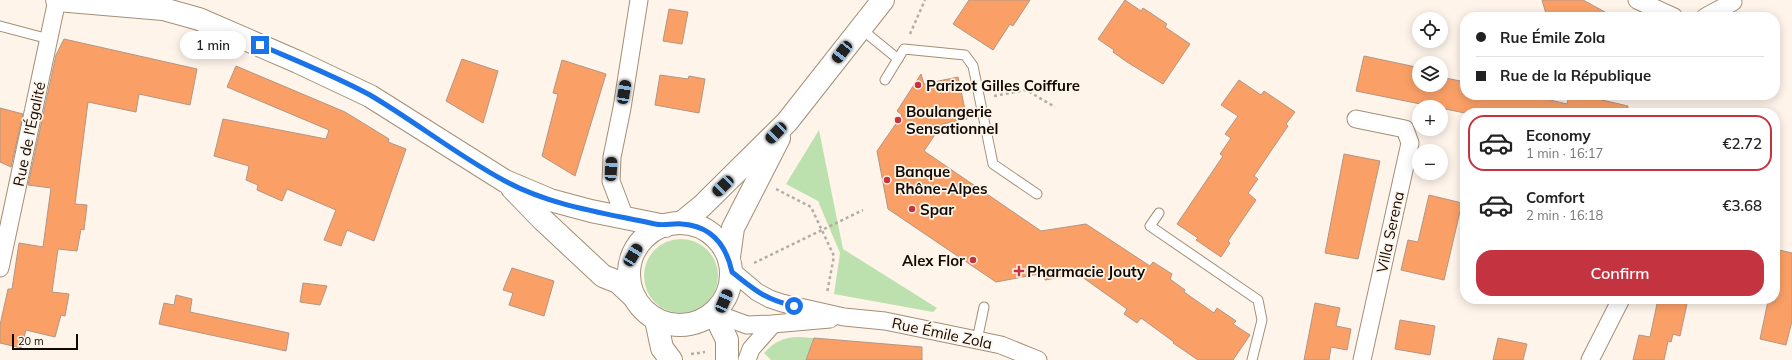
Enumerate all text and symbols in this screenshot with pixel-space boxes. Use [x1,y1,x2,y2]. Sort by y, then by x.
map controls [1412,12,1448,180]
button: locate [1412,12,1448,48]
text: Rue Émile Zola [1500,28,1605,47]
callout: 1 min [180,31,246,59]
route end [251,36,269,54]
text: 1 min [196,37,230,53]
car [830,39,854,65]
button: layers [1412,56,1448,92]
text: Rue de la République [1500,66,1651,85]
place label: Parizot Gilles Coiffure [926,76,1080,95]
car [616,79,632,105]
street label: Rue de l'Égalité [9,80,49,188]
marker: Parizot Gilles Coiffure [913,80,923,90]
button: + [1412,100,1448,136]
place label: Boulangerie Sensationnel [906,102,998,138]
marker: Boulangerie Sensationnel [893,115,903,125]
car [763,120,789,146]
icon: car [1478,125,1514,161]
text: Economy [1526,126,1591,145]
text: €2.72 [1722,134,1762,153]
button: − [1412,144,1448,180]
text: 1 min · 16:17 [1526,145,1603,161]
car [604,157,618,181]
place label: Banque Rhône-Alpes [895,162,987,198]
car [710,173,736,199]
marker: Banque Rhône-Alpes [882,175,892,185]
icon: car [1478,187,1514,223]
text: Comfort [1526,188,1584,207]
street label: Villa Serena [1372,189,1408,275]
text: €3.68 [1722,196,1762,215]
place label: Spar [920,200,954,219]
marker: Spar [907,204,917,214]
text: 2 min · 16:18 [1526,207,1603,223]
car [622,242,644,268]
button: Confirm [1476,250,1764,296]
place label: Alex Flor [902,251,965,270]
marker: Alex Flor [968,255,978,265]
place label: Pharmacie Jouty [1027,262,1146,281]
marker: Pharmacie Jouty [1014,266,1024,276]
car [714,288,734,314]
route start [785,297,803,315]
street label: Rue Émile Zola [890,313,994,353]
scale bar [12,332,78,351]
text: 20 m [18,334,44,348]

